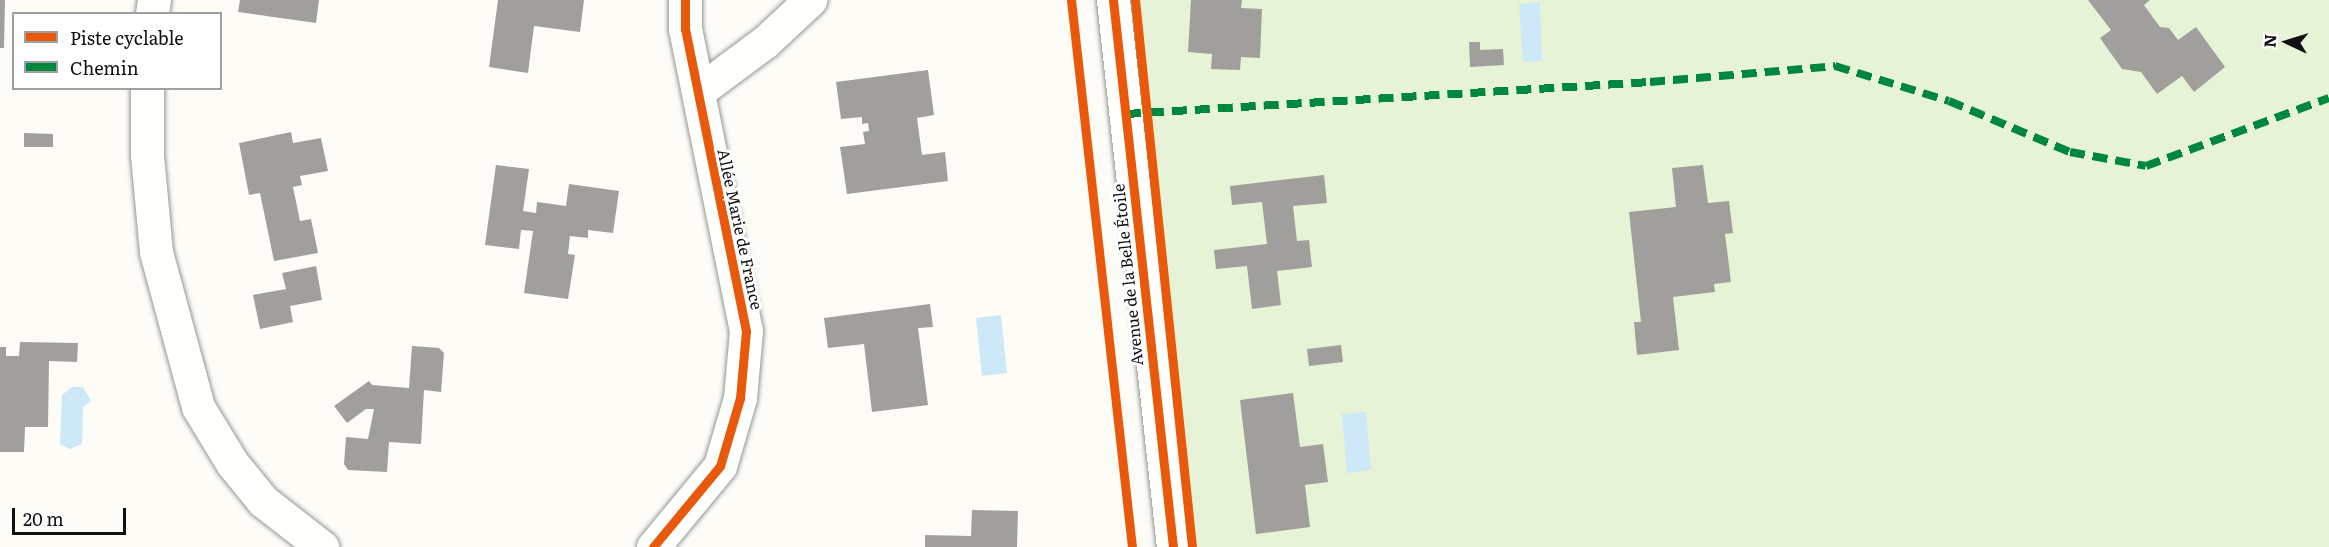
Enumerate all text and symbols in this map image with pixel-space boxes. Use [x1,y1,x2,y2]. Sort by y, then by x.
legend [12,12,222,90]
north arrow [2257,12,2317,72]
text: Piste cyclable [70,24,184,51]
text: N [2257,33,2281,48]
text: Chemin [70,54,139,81]
street label: Allée Marie de France [715,147,767,311]
street label: Avenue de la Belle Étoile [1108,183,1146,367]
scale bar [15,496,129,534]
text: 20 m [23,505,64,532]

